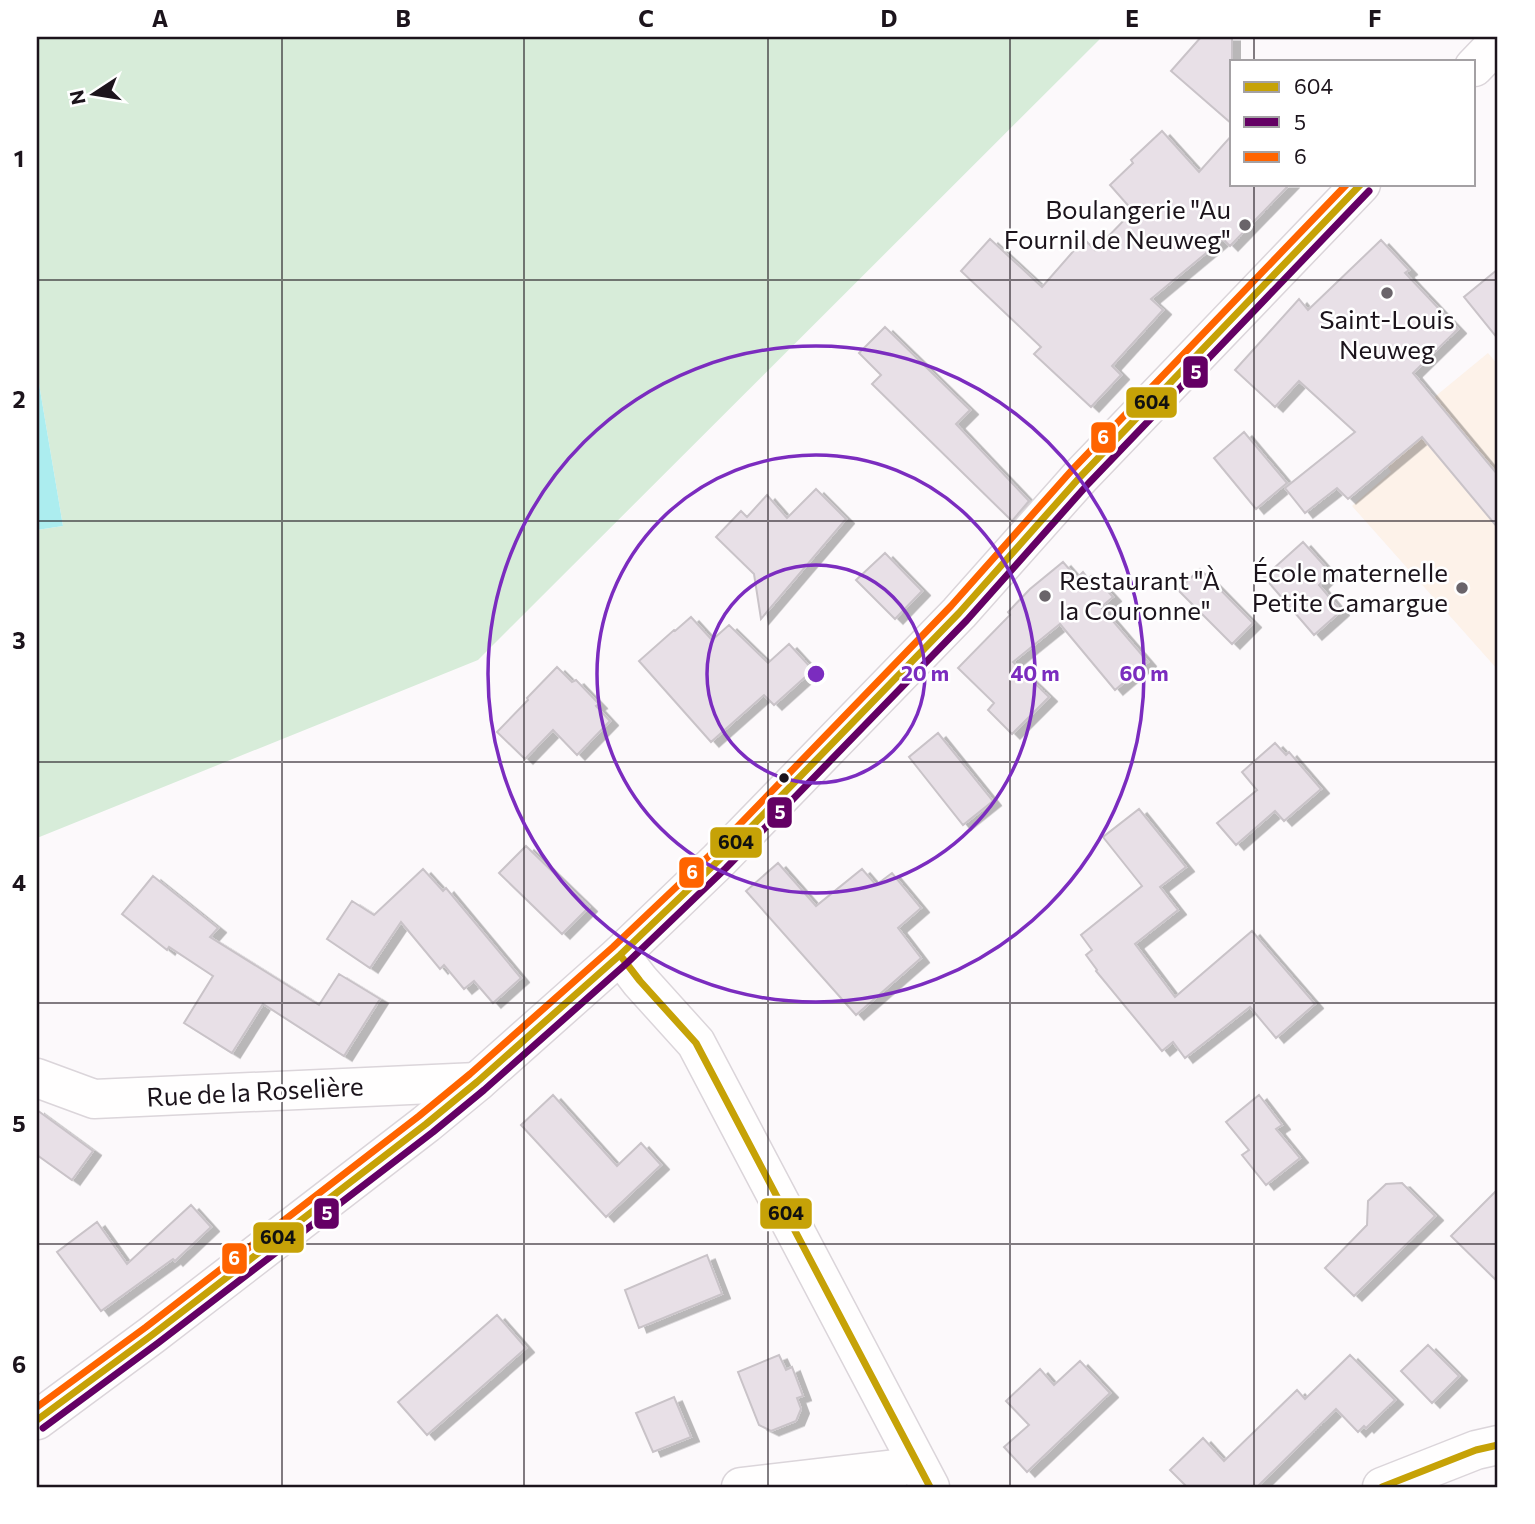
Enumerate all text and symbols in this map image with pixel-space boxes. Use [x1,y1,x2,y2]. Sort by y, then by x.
text: A [152,4,169,32]
text: B [395,4,411,32]
text: C [638,4,654,32]
text: D [881,4,898,32]
text: E [1125,4,1139,32]
text: F [1368,4,1382,32]
north arrow [60,60,130,130]
legend [1230,60,1476,186]
text: 604 [1294,73,1333,98]
text: N [64,88,90,107]
text: 5 [1294,109,1306,134]
text: 6 [1294,143,1307,168]
text: 1 [14,144,24,172]
place label: Boulangerie "Au Fournil de Neuweg" [1004,193,1231,254]
marker: Boulangerie "Au Fournil de Neuweg" [1237,217,1253,233]
marker: Saint-Louis Neuweg [1379,285,1395,301]
place label: Saint-Louis Neuweg [1319,303,1455,364]
line badge: 5 [1182,355,1209,389]
text: 5 [1190,360,1202,383]
text: 2 [12,385,26,413]
line badge: 604 [1125,386,1178,419]
text: 604 [1134,390,1170,413]
line badge: 6 [1090,421,1117,454]
text: 6 [1097,425,1109,448]
place label: École maternelle Petite Camargue [1252,556,1448,617]
place label: Restaurant "À la Couronne" [1059,564,1220,625]
marker: École maternelle Petite Camargue [1454,580,1470,596]
marker: Restaurant "À la Couronne" [1037,588,1053,604]
text: 3 [12,626,26,654]
text: 20 m [901,660,949,685]
text: 40 m [1010,660,1060,685]
text: 60 m [1119,660,1169,685]
centre of rings [804,662,828,686]
unlabelled marker [777,771,791,785]
line badge: 5 [766,796,793,829]
text: 5 [774,800,786,823]
line badge: 604 [709,826,763,859]
text: 604 [718,830,754,853]
line badge: 6 [678,856,705,889]
text: 6 [686,860,698,883]
text: 4 [12,868,26,896]
street label: Rue de la Roselière [146,1069,364,1112]
text: 5 [12,1109,26,1137]
line badge: 5 [313,1197,340,1230]
line badge: 604 [759,1197,813,1230]
text: 5 [321,1201,333,1224]
text: 604 [768,1201,804,1224]
line badge: 604 [252,1221,305,1254]
text: 604 [260,1225,296,1248]
line badge: 6 [221,1242,248,1275]
text: 6 [228,1246,240,1269]
text: 6 [12,1350,26,1378]

